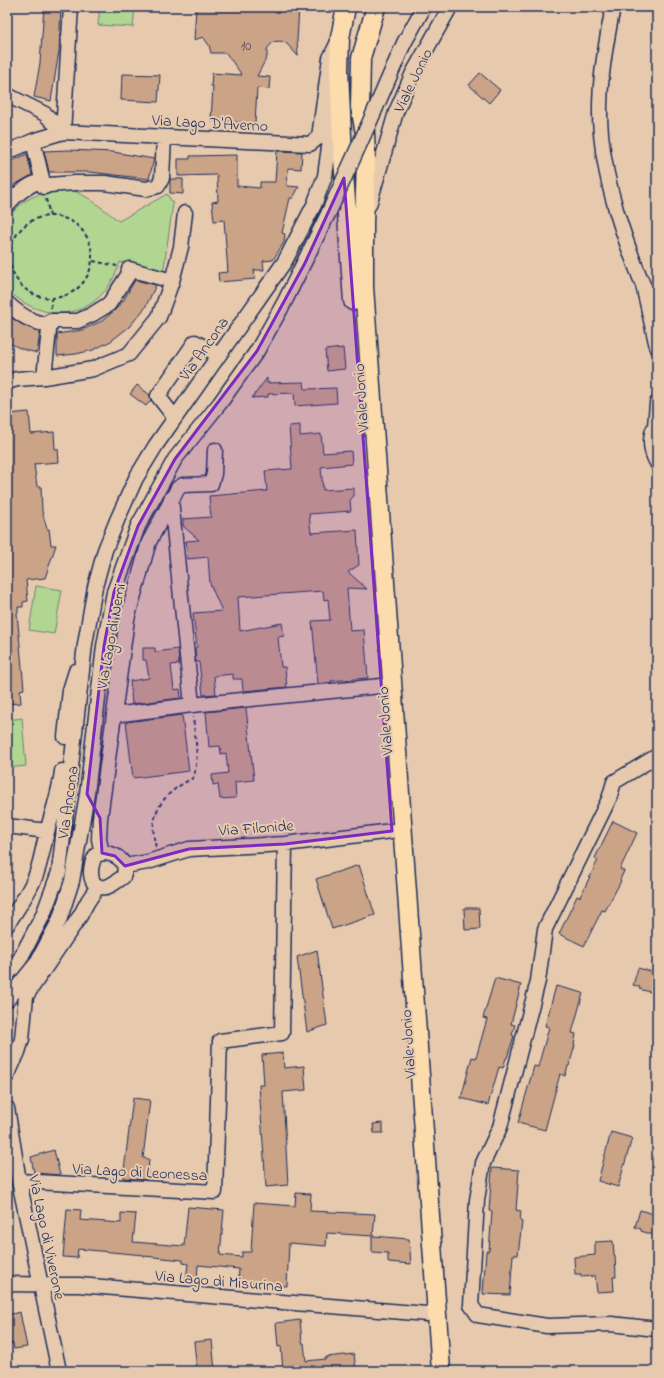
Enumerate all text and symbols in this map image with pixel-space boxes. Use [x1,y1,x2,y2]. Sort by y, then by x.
house number: 10 [241,36,251,57]
street label: Viale Jonio [387,45,440,118]
street label: Via Lago D'Averno [150,109,269,139]
street label: Via Ancona [173,312,236,387]
street label: Viale Jonio [348,363,376,434]
street label: Via Lago di Nemi [91,581,133,692]
street label: Viale Jonio [372,686,400,757]
street label: Via Ancona [52,764,86,841]
street label: Via Filonide [217,814,295,844]
street label: Viale Jonio [395,1009,423,1080]
street label: Via Lago di Leonessa [71,1157,208,1189]
street label: Via Lago di Viverone [21,1172,71,1303]
street label: Via Lago di Misurina [153,1264,284,1300]

